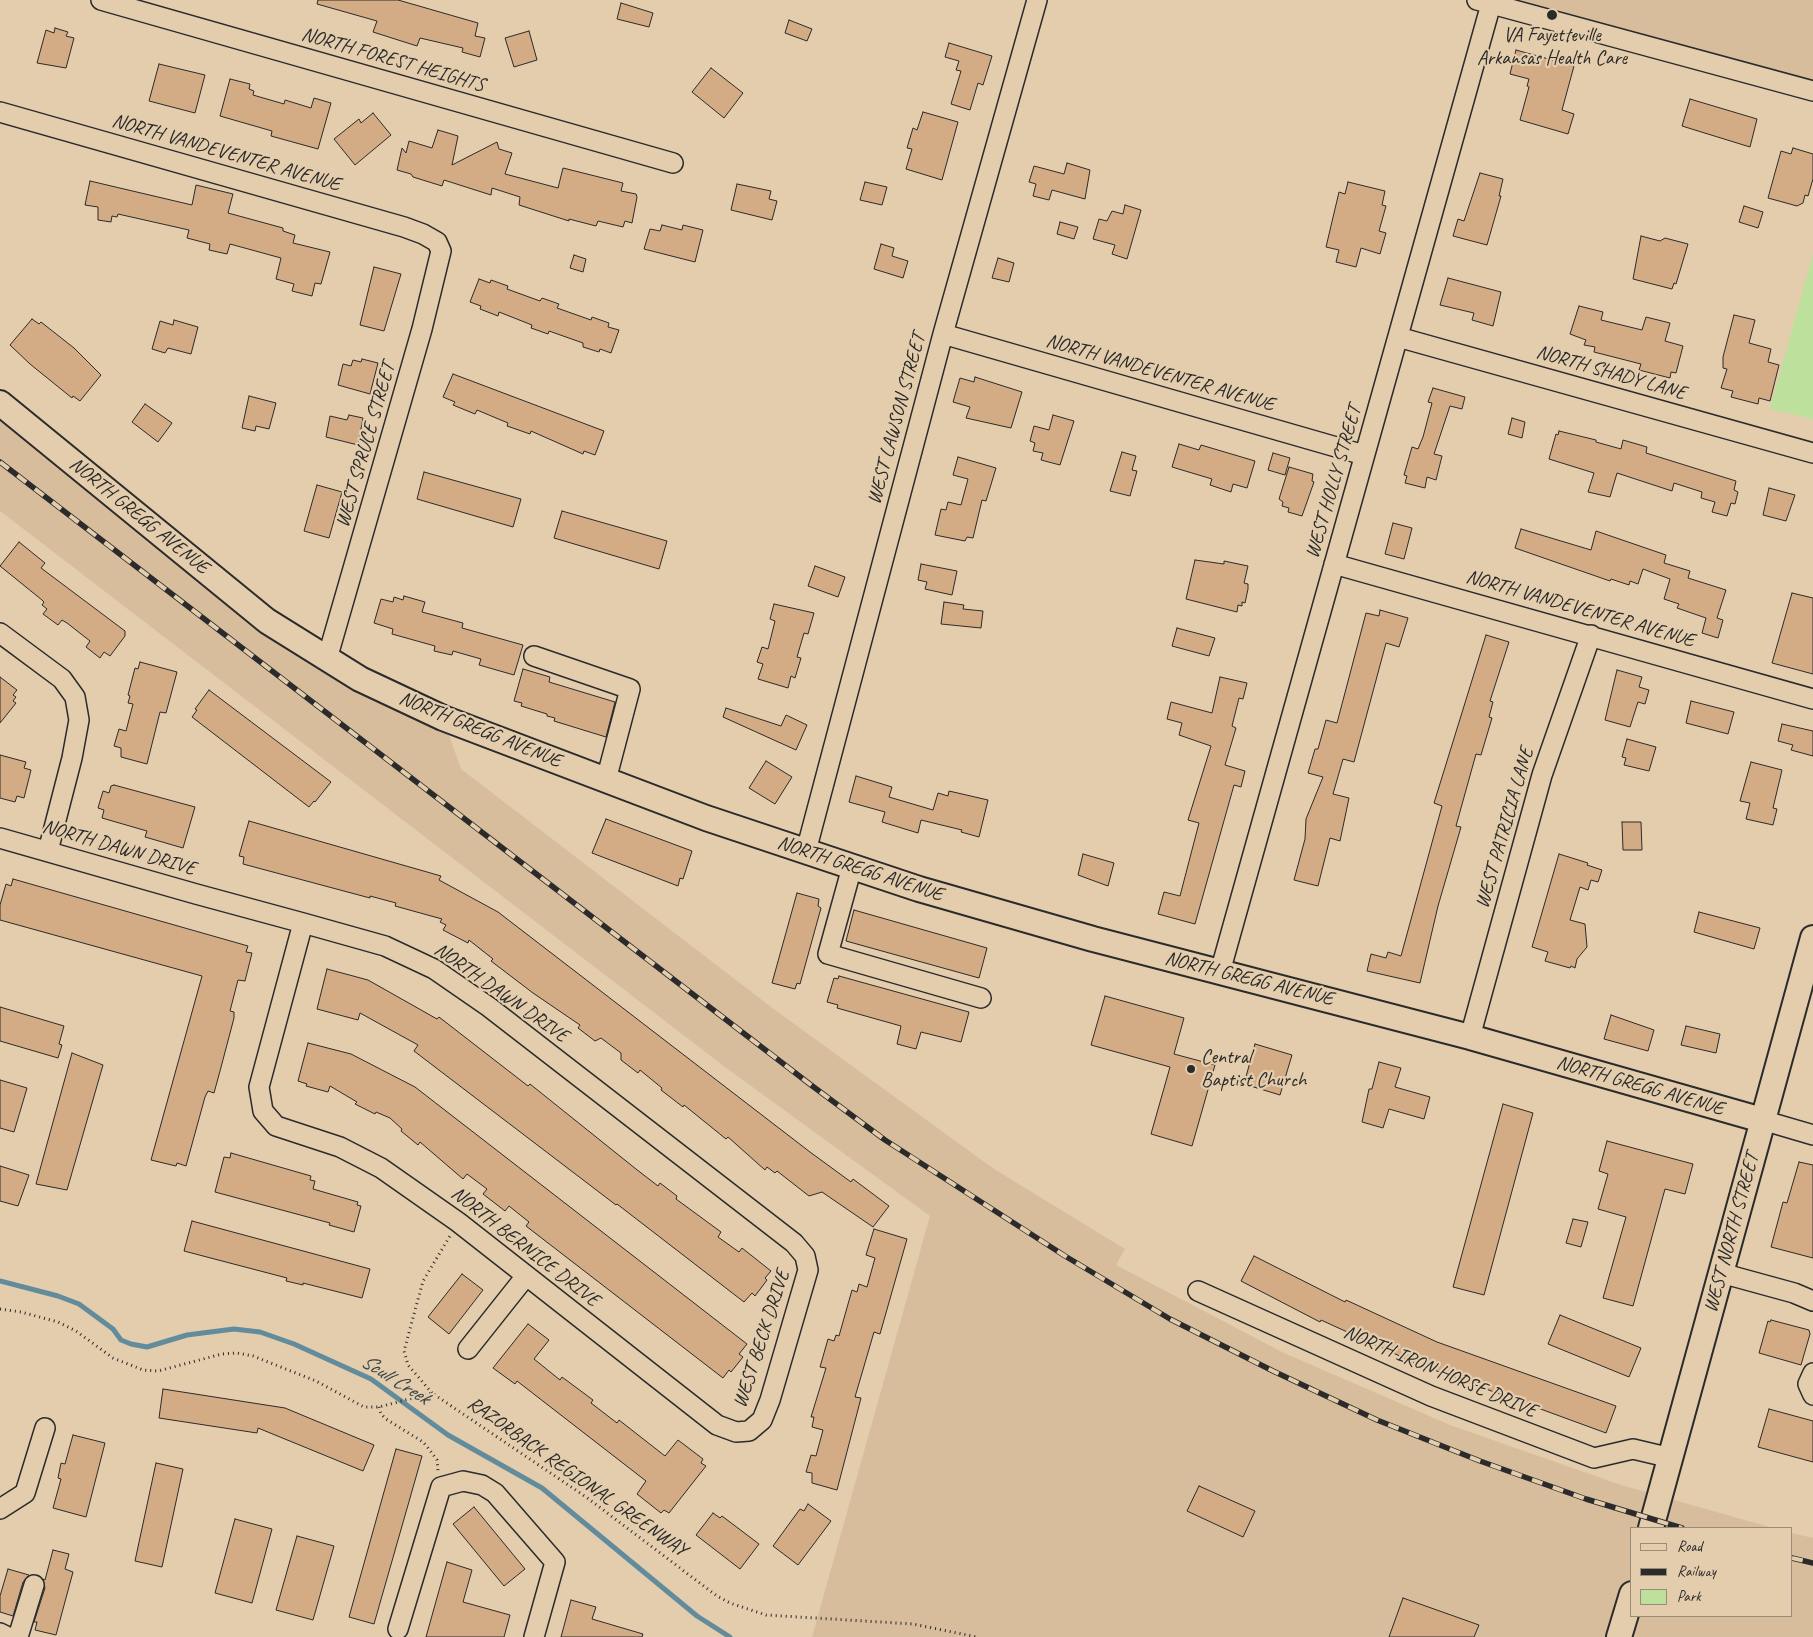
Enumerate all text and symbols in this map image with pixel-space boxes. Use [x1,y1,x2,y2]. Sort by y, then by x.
marker: VA Fayetteville Arkansas Health Care [1545,8,1559,22]
street label: NORTH FOREST HEIGHTS [299,22,487,98]
place label: VA Fayetteville Arkansas Health Care [1477,24,1627,71]
street label: NORTH VANDEVENTER AVENUE [109,109,343,197]
street label: NORTH VANDEVENTER AVENUE [1043,329,1277,417]
street label: WEST LAWSON STREET [863,331,931,507]
street label: NORTH SHADY LANE [1533,340,1689,406]
street label: WEST SPRUCE STREET [331,360,401,530]
street label: WEST HOLLY STREET [1301,403,1367,561]
street label: NORTH GREGG AVENUE [64,452,214,580]
street label: NORTH VANDEVENTER AVENUE [1463,565,1697,653]
street label: NORTH GREGG AVENUE [395,687,565,773]
street label: WEST PATRICIA LANE [1471,745,1539,911]
street label: NORTH DAWN DRIVE [40,815,198,881]
street label: NORTH GREGG AVENUE [774,831,946,907]
street label: NORTH DAWN DRIVE [429,938,573,1048]
street label: NORTH GREGG AVENUE [1162,946,1336,1012]
place label: Central Baptist Church [1201,1046,1306,1093]
street label: NORTH GREGG AVENUE [1554,1051,1726,1121]
marker: Central Baptist Church [1185,1063,1197,1075]
street label: WEST NORTH STREET [1699,1151,1765,1315]
street label: NORTH BERNICE DRIVE [446,1182,604,1312]
street label: WEST BECK DRIVE [728,1267,796,1411]
street label: NORTH IRON HORSE DRIVE [1340,1320,1540,1424]
water label: Scull Creek [356,1349,434,1411]
street label: RAZORBACK REGIONAL GREENWAY [462,1392,692,1562]
legend [1630,1527,1793,1617]
text: Road [1677,1537,1702,1556]
text: Railway [1677,1562,1716,1581]
text: Park [1677,1587,1701,1606]

